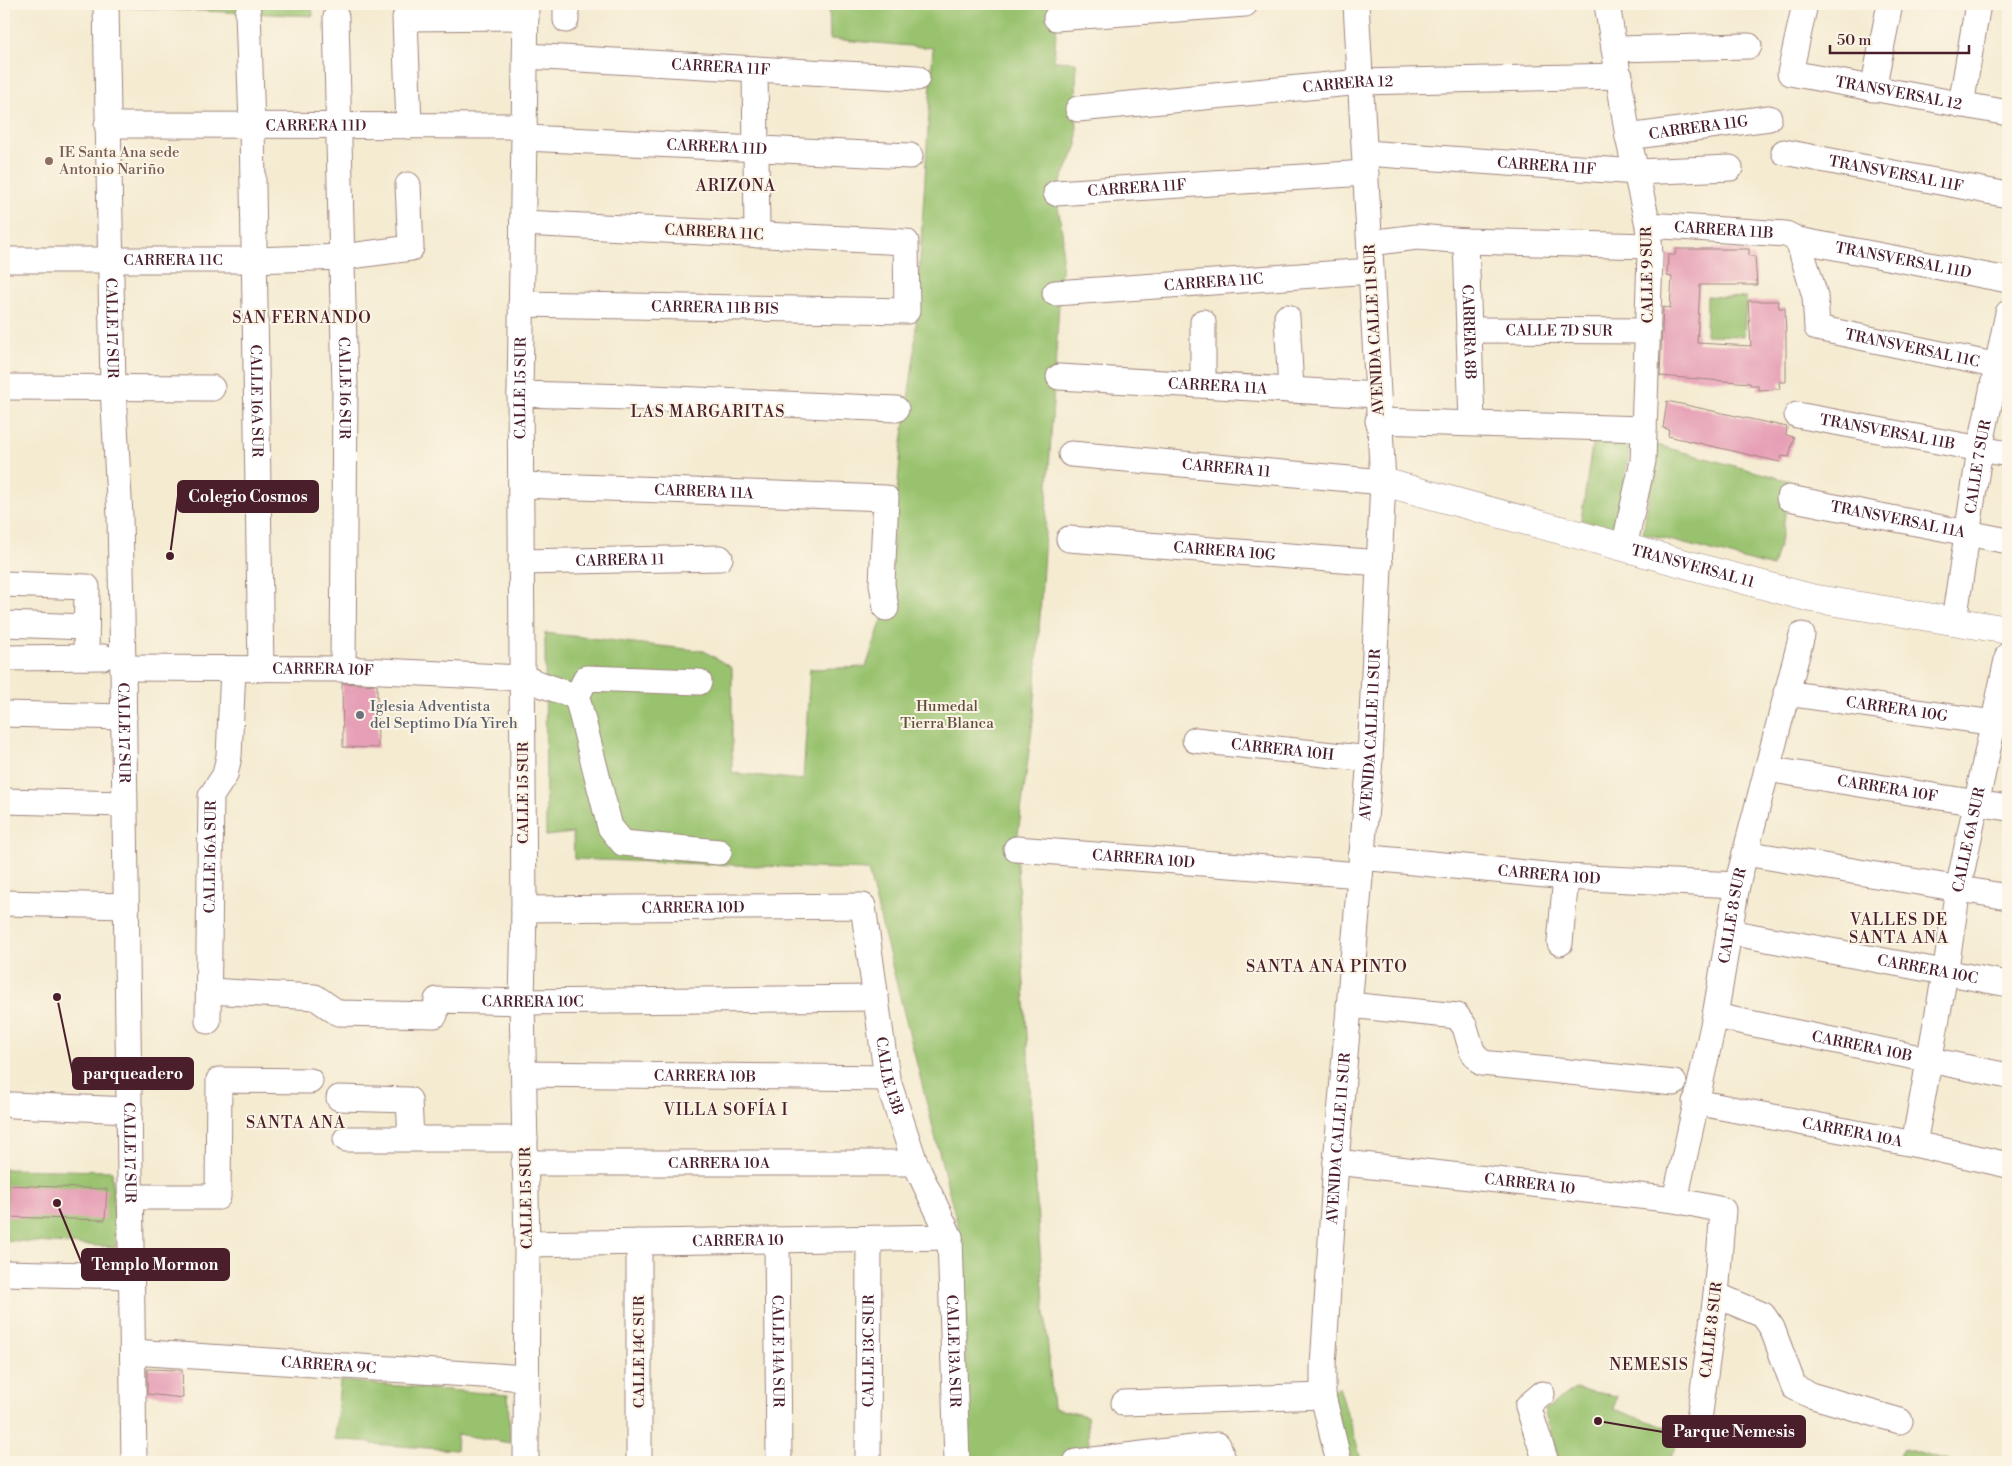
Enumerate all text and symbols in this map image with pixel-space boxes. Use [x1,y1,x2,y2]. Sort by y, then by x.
scale bar [1830,22,1968,54]
text: 50 m [1837,31,1871,50]
street label: CARRERA 11F [671,55,771,80]
street label: CARRERA 12 [1302,72,1393,98]
street label: TRANSVERSAL 12 [1834,72,1963,114]
street label: CARRERA 11G [1648,112,1749,144]
street label: CARRERA 11D [266,116,366,136]
street label: CARRERA 11D [666,136,768,159]
place label: IE Santa Ana sede Antonio Nariño [58,143,180,179]
street label: TRANSVERSAL 11F [1827,152,1965,196]
street label: CARRERA 11F [1496,153,1597,179]
marker: IE Santa Ana sede Antonio Nariño [43,155,55,167]
district label: ARIZONA [695,176,776,196]
street label: CARRERA 11F [1087,176,1187,201]
street label: CARRERA 11B [1673,218,1774,243]
street label: CARRERA 11C [664,220,764,245]
street label: CALLE 9 SUR [1637,226,1658,323]
street label: TRANSVERSAL 11D [1834,238,1973,283]
street label: AVENIDA CALLE 11 SUR [1360,243,1389,417]
street label: CARRERA 11C [123,251,223,270]
street label: CARRERA 11C [1163,270,1264,295]
street label: CALLE 17 SUR [101,277,122,379]
street label: CARRERA 8B [1457,284,1480,380]
street label: CARRERA 11B BIS [651,297,779,319]
district label: SAN FERNANDO [232,308,372,328]
street label: CALLE 7D SUR [1506,321,1613,341]
street label: TRANSVERSAL 11C [1843,325,1981,372]
street label: CALLE 16 SUR [334,336,354,440]
street label: CALLE 15 SUR [511,336,531,439]
street label: CALLE 16A SUR [246,344,267,458]
street label: CARRERA 11A [1168,374,1269,399]
district label: LAS MARGARITAS [631,402,785,422]
street label: TRANSVERSAL 11B [1818,410,1957,454]
street label: CALLE 7 SUR [1961,418,1996,515]
street label: CARRERA 11 [1181,455,1272,482]
callout: Colegio Cosmos [178,481,318,512]
street label: CARRERA 11A [654,481,755,503]
text: Colegio Cosmos [188,487,308,507]
street label: TRANSVERSAL 11A [1829,497,1968,543]
street label: CARRERA 10G [1173,538,1276,565]
street label: TRANSVERSAL 11 [1629,541,1757,592]
street label: CARRERA 11 [575,550,665,571]
street label: AVENIDA CALLE 11 SUR [1356,648,1385,822]
street label: CARRERA 10F [272,660,374,681]
street label: CALLE 17 SUR [113,682,134,784]
street label: CARRERA 10G [1845,693,1949,726]
place label: Iglesia Adventista del Septimo Día Yireh [370,697,518,733]
park label: Humedal Tierra Blanca [900,697,994,733]
marker: Iglesia Adventista del Septimo Día Yireh [354,709,366,721]
street label: CARRERA 10H [1230,735,1335,765]
street label: CALLE 15 SUR [514,741,533,844]
street label: CARRERA 10F [1836,771,1939,806]
street label: CALLE 6A SUR [1949,785,1990,894]
street label: CALLE 16A SUR [200,800,221,914]
street label: CARRERA 10D [1091,846,1196,873]
street label: CARRERA 10D [1497,861,1601,889]
street label: CALLE 8 SUR [1715,865,1751,965]
street label: CARRERA 10D [641,898,745,918]
district label: VALLES DE SANTA ANA [1849,910,1949,948]
street label: CARRERA 10C [1876,951,1979,988]
district label: SANTA ANA PINTO [1246,957,1408,977]
street label: CARRERA 10C [481,992,584,1012]
street label: CARRERA 10B [1810,1027,1914,1066]
street label: CALLE 13B [871,1036,907,1117]
street label: AVENIDA CALLE 11 SUR [1323,1051,1355,1226]
callout: parqueadero [73,1058,193,1089]
text: parqueadero [83,1064,183,1084]
street label: CARRERA 10B [654,1066,756,1087]
district label: VILLA SOFÍA I [662,1098,789,1120]
street label: CALLE 17 SUR [119,1102,139,1204]
district label: SANTA ANA [246,1113,346,1133]
street label: CARRERA 10A [1800,1114,1905,1152]
street label: CALLE 15 SUR [516,1146,537,1249]
street label: CARRERA 10A [668,1154,771,1173]
street label: CARRERA 10 [1483,1170,1576,1199]
street label: CARRERA 10 [692,1231,784,1251]
callout: Templo Mormon [82,1249,229,1280]
text: Templo Mormon [92,1255,219,1275]
street label: CALLE 8 SUR [1696,1280,1727,1379]
street label: CALLE 13C SUR [859,1294,879,1407]
street label: CALLE 13A SUR [942,1294,964,1408]
street label: CALLE 14C SUR [630,1295,649,1408]
street label: CALLE 14A SUR [767,1295,788,1408]
street label: CARRERA 9C [280,1353,377,1378]
district label: NEMESIS [1609,1355,1689,1375]
callout: Parque Nemesis [1663,1416,1805,1447]
text: Parque Nemesis [1673,1422,1795,1442]

